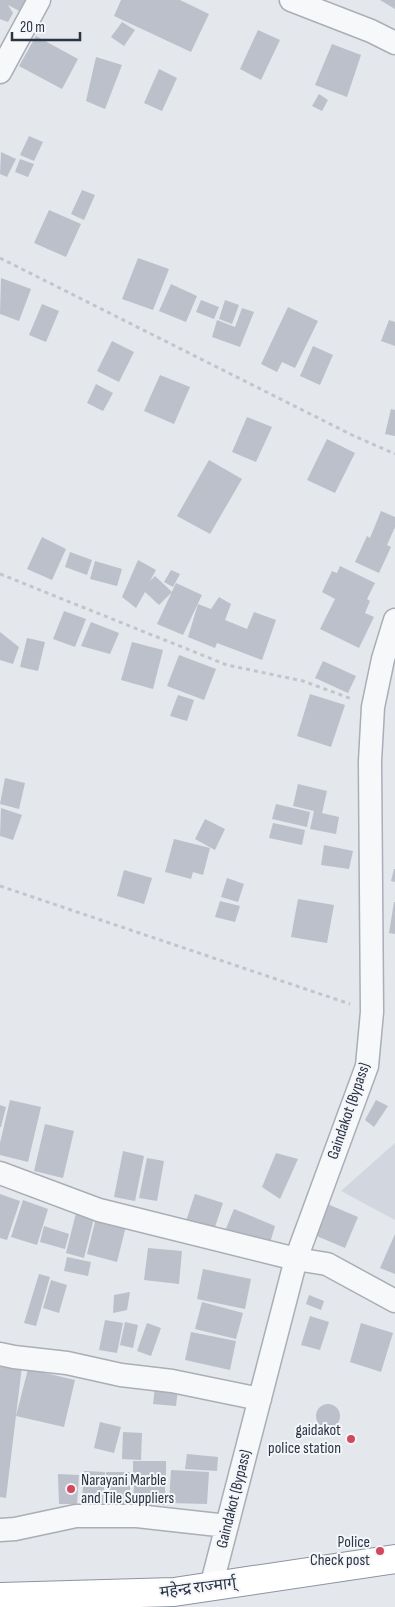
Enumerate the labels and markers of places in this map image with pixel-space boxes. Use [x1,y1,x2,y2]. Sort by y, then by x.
place label: gaidakot police station [268,1421,341,1458]
marker: gaidakot police station [345,1433,357,1445]
place label: Narayani Marble and Tile Suppliers [81,1471,175,1508]
marker: Narayani Marble and Tile Suppliers [65,1483,77,1495]
place label: Police Check post [310,1533,370,1570]
marker: Police Check post [374,1545,386,1557]

